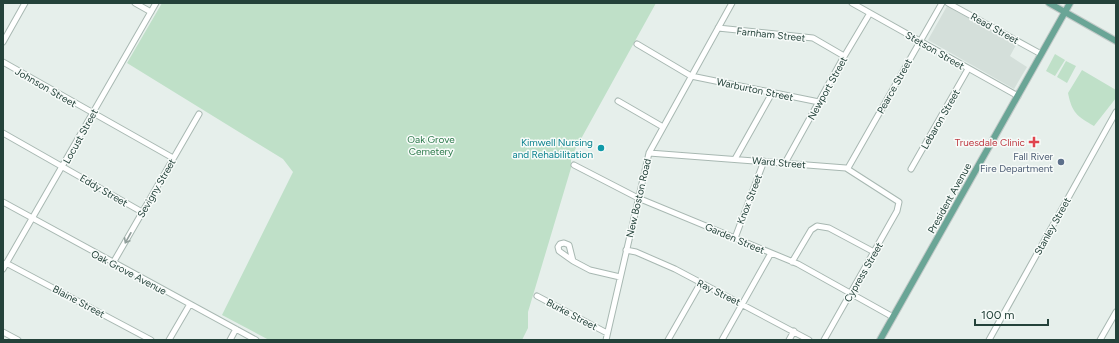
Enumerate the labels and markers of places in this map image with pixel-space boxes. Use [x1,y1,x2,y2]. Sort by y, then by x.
place label: Kimwell Nursing and Rehabilitation [513,136,593,161]
place label: Truesdale Clinic [955,136,1026,149]
marker: Truesdale Clinic [1028,136,1040,148]
marker: Kimwell Nursing and Rehabilitation [596,143,606,153]
place label: Fall River Fire Department [980,150,1054,175]
marker: Fall River Fire Department [1056,157,1066,167]

